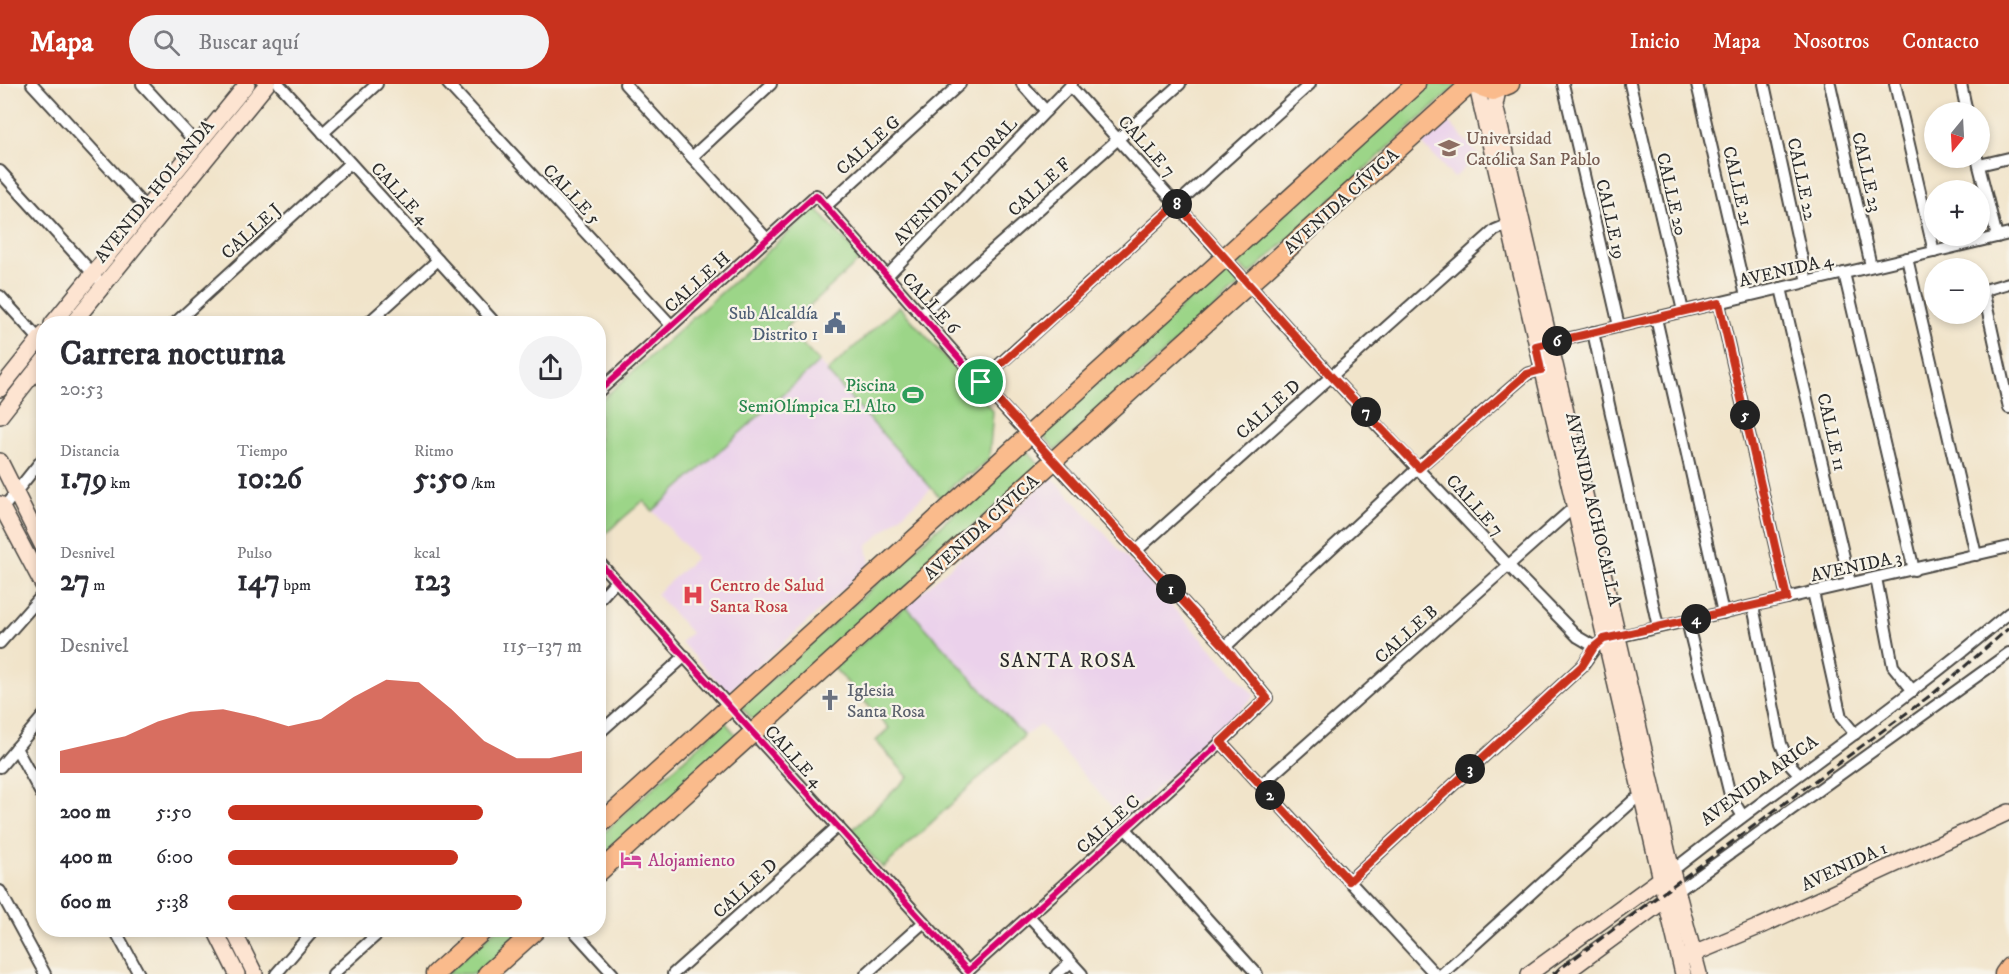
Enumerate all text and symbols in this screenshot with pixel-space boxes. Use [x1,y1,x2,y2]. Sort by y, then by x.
search box [129,15,549,69]
text: Mapa [30,25,93,60]
icon: search [150,26,183,59]
text: Buscar aquí [198,29,299,56]
text: Inicio [1630,29,1680,55]
text: Mapa [1713,29,1760,55]
text: Nosotros [1793,29,1869,55]
text: Contacto [1902,29,1979,55]
north arrow [1924,102,1990,168]
map controls [1924,102,1990,324]
street label: CALLE G [832,111,906,180]
street label: CALLE 7 [1113,111,1180,182]
street label: AVENIDA LITORAL [889,113,1022,250]
street label: AVENIDA HOLANDA [90,115,219,267]
place label: Universidad Católica San Pablo [1466,128,1601,171]
street label: CALLE 23 [1846,130,1886,214]
school or university icon: Universidad Católica San Pablo [1437,136,1461,160]
street label: CALLE 22 [1782,136,1821,223]
street label: AVENIDA CÍVICA [1279,143,1404,259]
street label: CALLE 21 [1717,144,1757,228]
street label: CALLE 20 [1651,151,1691,238]
street label: CALLE F [1004,154,1076,222]
street label: CALLE 4 [366,158,433,230]
street label: CALLE 5 [538,160,605,230]
street label: CALLE 19 [1590,177,1630,261]
button: + [1924,180,1990,246]
pin: 8 [1162,189,1192,219]
text: 8 [1173,194,1181,214]
street label: CALLE J [217,199,286,264]
street label: CALLE H [660,247,735,318]
street label: AVENIDA 4 [1737,249,1836,293]
button: − [1924,258,1990,324]
street label: CALLE 6 [897,268,964,339]
place label: Sub Alcaldía Distrito 1 [729,303,818,346]
public building icon: Sub Alcaldía Distrito 1 [823,311,847,335]
pin: 6 [1542,326,1572,356]
text: 6 [1553,331,1561,351]
text: Carrera nocturna [60,334,285,375]
button: share [519,336,582,399]
pin [955,356,1006,407]
icon: arrive [964,365,997,398]
place label: Piscina SemiOlímpica El Alto [739,375,896,418]
street label: CALLE D [1232,375,1306,444]
text: 20:53 [60,377,103,402]
sports icon: Piscina SemiOlímpica El Alto [901,383,925,407]
street label: CALLE 11 [1811,391,1851,473]
pin: 7 [1351,397,1381,427]
pin: 5 [1730,400,1760,430]
text: 7 [1362,402,1370,422]
text: 5 [1741,405,1749,425]
street label: AVENIDA ACHOCALLA [1560,410,1626,609]
text: Distancia [60,441,119,461]
text: Tiempo [237,441,288,461]
text: Ritmo [414,441,454,461]
text: 1.79 [60,461,107,498]
text: 10:26 [237,461,302,498]
text: 5:50 [414,461,468,498]
street label: AVENIDA CÍVICA [919,469,1044,585]
street label: CALLE 7 [1441,470,1508,541]
text: km [107,473,131,493]
text: /km [468,473,496,493]
text: Desnivel [60,543,115,563]
text: Pulso [237,543,272,563]
text: kcal [414,543,440,563]
street label: AVENIDA 3 [1809,547,1904,587]
text: 27 [60,563,90,600]
text: 147 [237,563,280,600]
text: 123 [414,563,451,600]
pin: 1 [1156,574,1186,604]
text: m [90,575,105,595]
text: bpm [280,575,311,595]
place label: Centro de Salud Santa Rosa [710,575,824,618]
text: 1 [1168,579,1174,599]
hospital icon: Centro de Salud Santa Rosa [681,583,705,607]
street label: CALLE B [1371,601,1443,669]
pin: 4 [1681,604,1711,634]
text: 4 [1691,609,1701,629]
text: Desnivel [60,634,129,659]
text: 115–137 m [502,634,582,659]
district label: SANTA ROSA [1000,649,1136,674]
place label: Iglesia Santa Rosa [847,680,925,723]
church icon: Iglesia Santa Rosa [818,688,842,712]
street label: CALLE 4 [760,721,827,793]
street label: AVENIDA ARICA [1697,730,1823,831]
pin: 3 [1455,754,1485,784]
text: 3 [1467,759,1473,779]
pin: 2 [1255,780,1285,810]
text: 2 [1266,785,1274,805]
street label: CALLE C [1072,790,1145,859]
text: 200 m [60,800,111,825]
text: 5:50 [156,800,192,825]
street label: AVENIDA 1 [1798,837,1891,896]
text: 400 m [60,845,112,870]
text: 6:00 [156,845,193,870]
hotel icon: Alojamiento [619,848,643,872]
place label: Alojamiento [648,850,735,872]
street label: CALLE D [709,854,783,923]
text: 600 m [60,890,111,915]
text: 5:38 [156,890,189,915]

